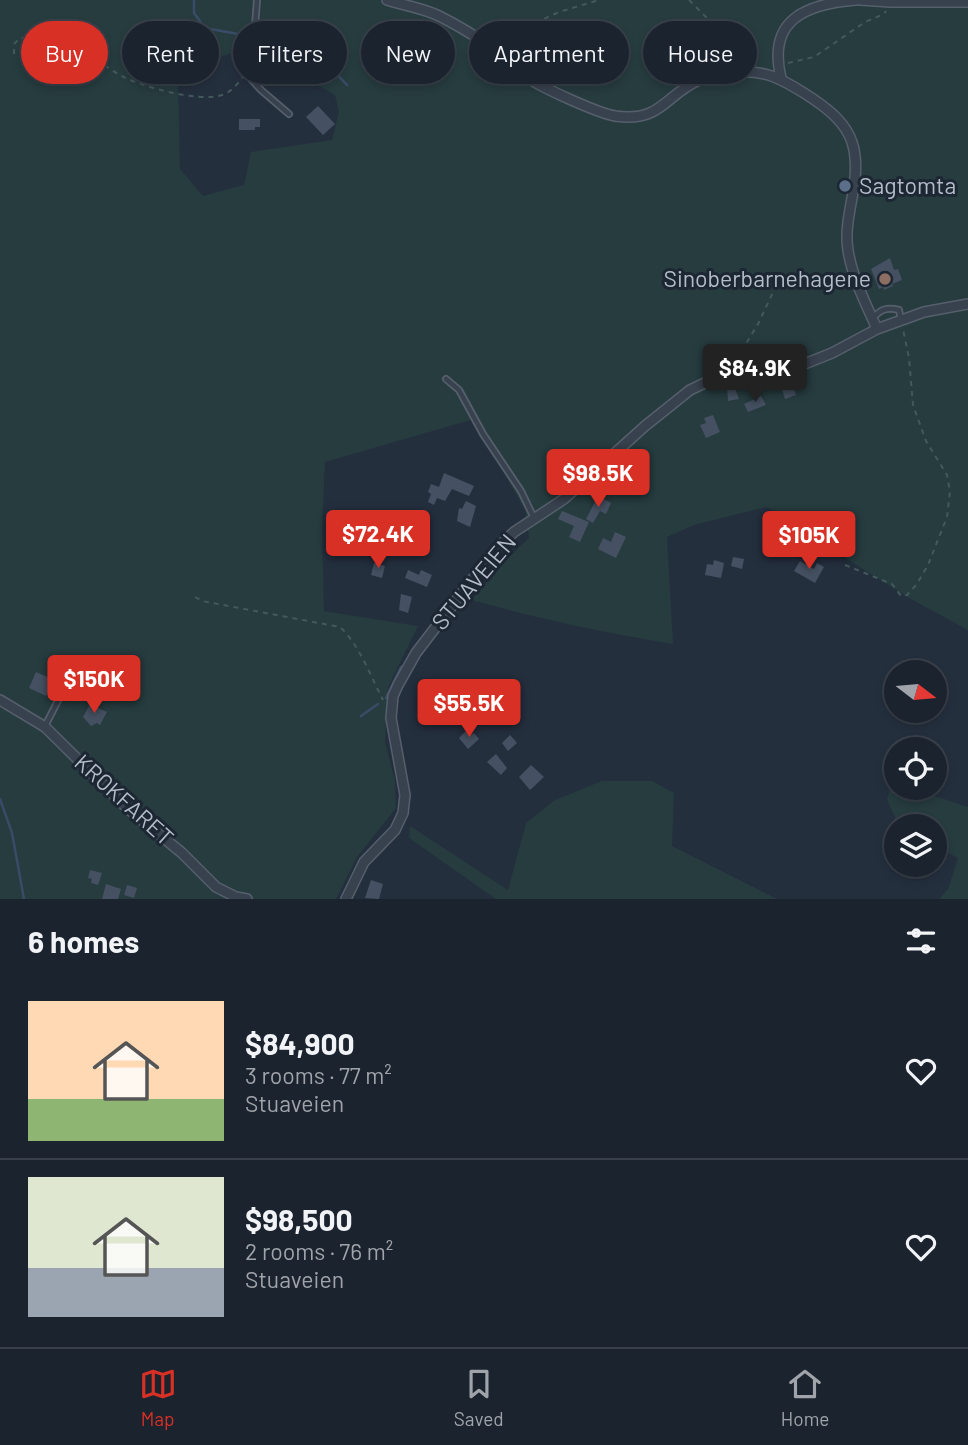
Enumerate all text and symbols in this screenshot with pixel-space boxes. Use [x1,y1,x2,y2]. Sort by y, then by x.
chip: Buy [21,21,108,84]
chip: Rent [122,21,219,84]
chip: Filters [233,21,347,84]
chip: New [361,21,455,84]
chip: Apartment [469,21,629,84]
chip: House [643,21,757,84]
place label: Sagtomta [859,171,956,199]
marker: Sagtomta [837,178,853,194]
place label: Sinoberbarnehagene [664,264,871,292]
marker: Sinoberbarnehagene [877,271,893,287]
pin: $84.9K [698,344,812,404]
text: $84.9K [719,353,791,381]
pin: $98.5K [541,449,655,509]
text: $98.5K [563,458,633,486]
pin: $72.4K [321,510,435,570]
pin: $105K [760,512,858,571]
text: $72.4K [342,519,414,547]
text: $105K [778,520,840,548]
street label: STUAVEIEN [425,528,521,635]
pin: $150K [45,656,143,715]
north arrow [884,660,947,723]
map controls [884,660,947,877]
text: $150K [63,664,125,692]
pin: $55.5K [412,680,526,739]
text: $55.5K [434,688,504,716]
button: locate [884,737,947,800]
street label: KROKFARET [69,748,180,851]
button: layers [884,814,947,877]
icon: filters [902,922,940,960]
text: 6 homes [28,923,139,959]
text: $84,900 [245,1025,355,1061]
icon: home [84,1029,168,1113]
icon: heart [902,1052,940,1090]
text: 3 rooms · 77 m² [245,1061,392,1089]
text: Stuaveien [245,1089,344,1117]
text: $98,500 [245,1201,353,1237]
icon: home [84,1205,168,1289]
icon: heart [902,1228,940,1266]
text: 2 rooms · 76 m² [245,1237,393,1265]
text: Stuaveien [245,1265,344,1293]
tab: Map [139,1365,177,1430]
tab: Saved [454,1365,504,1430]
tab: Home [781,1365,829,1430]

